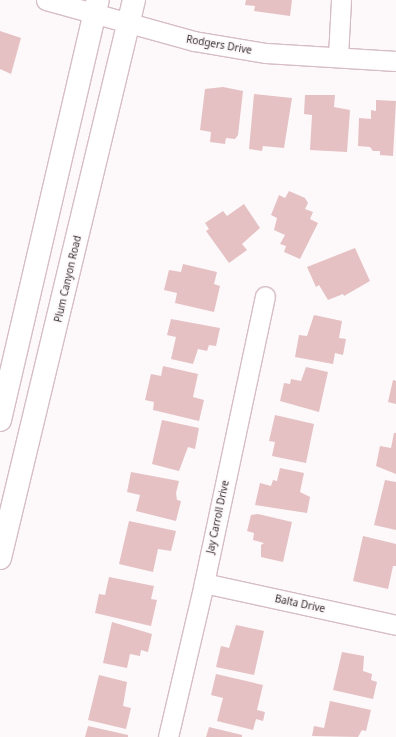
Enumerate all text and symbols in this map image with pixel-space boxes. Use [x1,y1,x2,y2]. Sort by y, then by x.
street label: Rodgers Drive [185,33,253,57]
street label: Plum Canyon Road [52,234,84,324]
street label: Jay Carroll Drive [204,479,232,555]
street label: Balta Drive [274,593,326,615]

